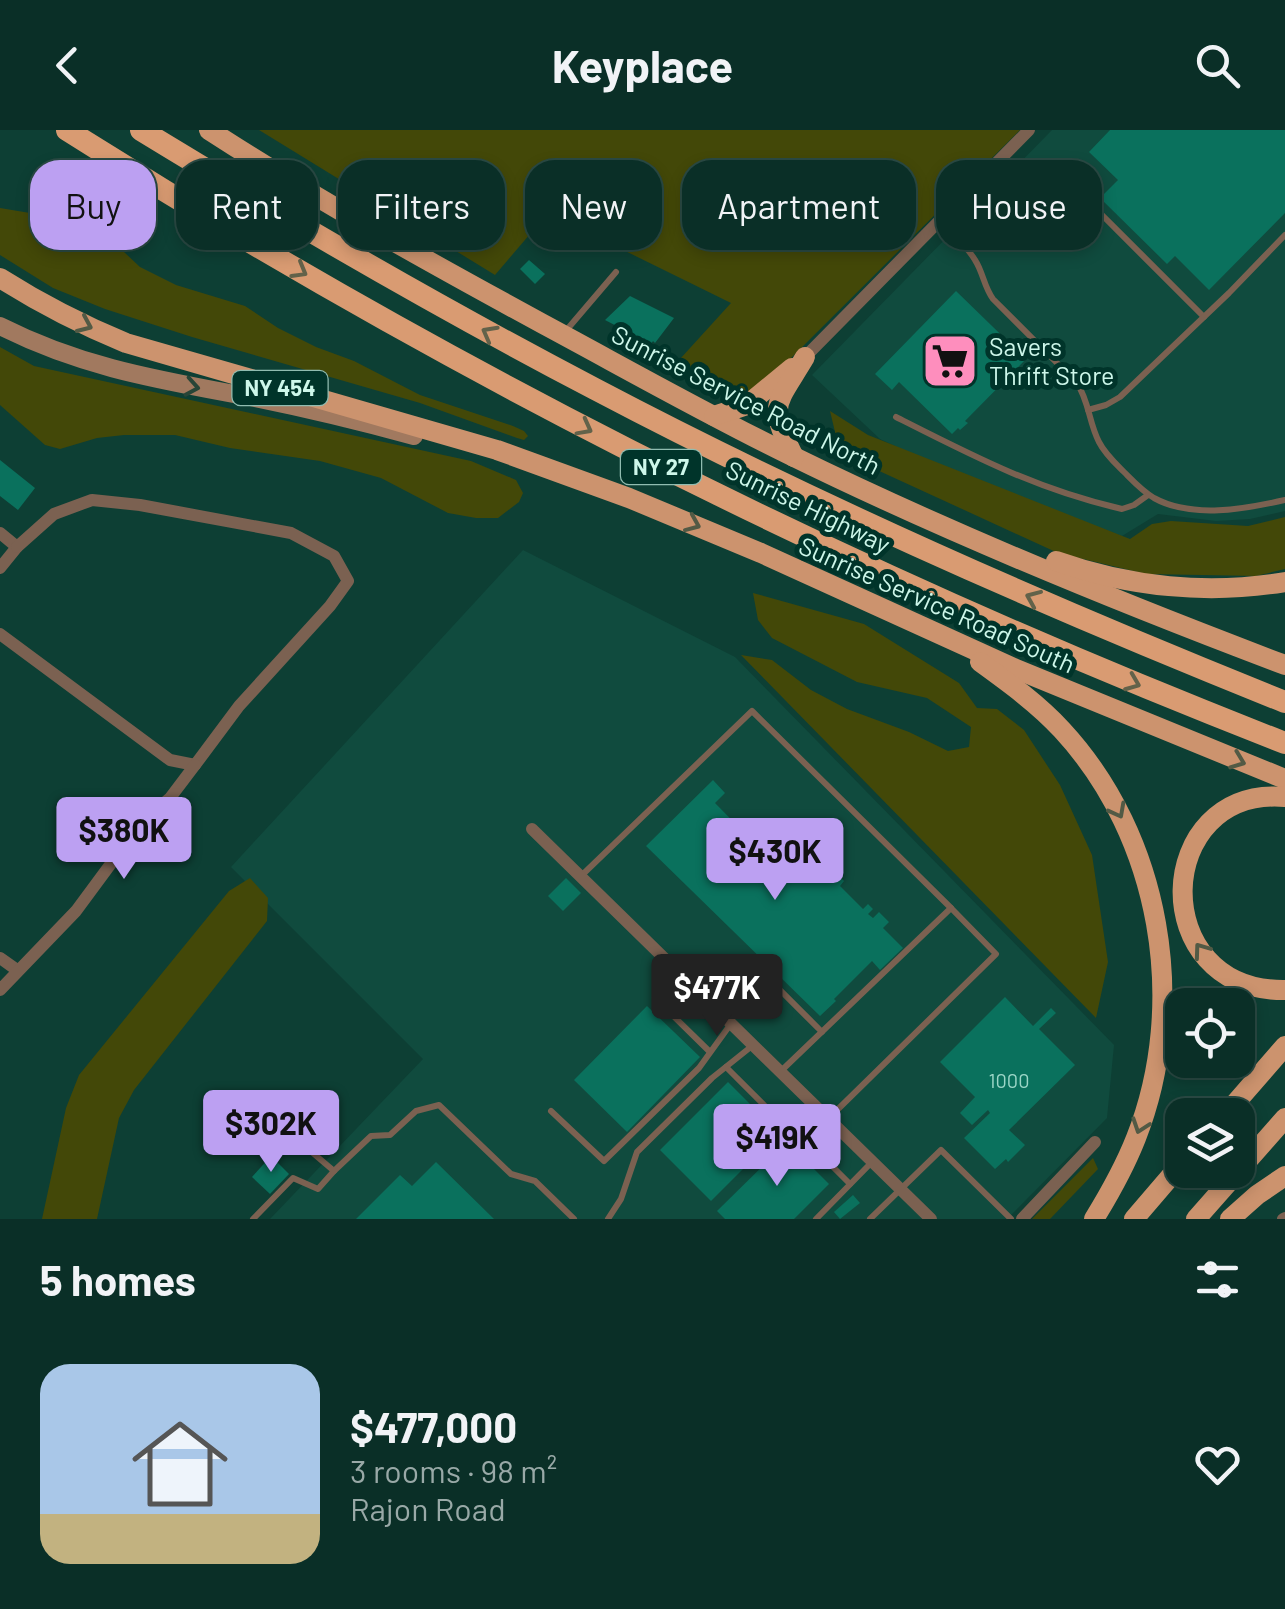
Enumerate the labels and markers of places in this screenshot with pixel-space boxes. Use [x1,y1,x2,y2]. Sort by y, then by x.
supermarket icon: Savers Thrift Store [920,331,980,391]
place label: Savers Thrift Store [989,331,1114,390]
pin: $380K [54,797,194,882]
pin: $430K [705,818,845,903]
pin: $477K [647,954,787,1039]
pin: $302K [201,1090,341,1175]
pin: $419K [707,1104,847,1189]

